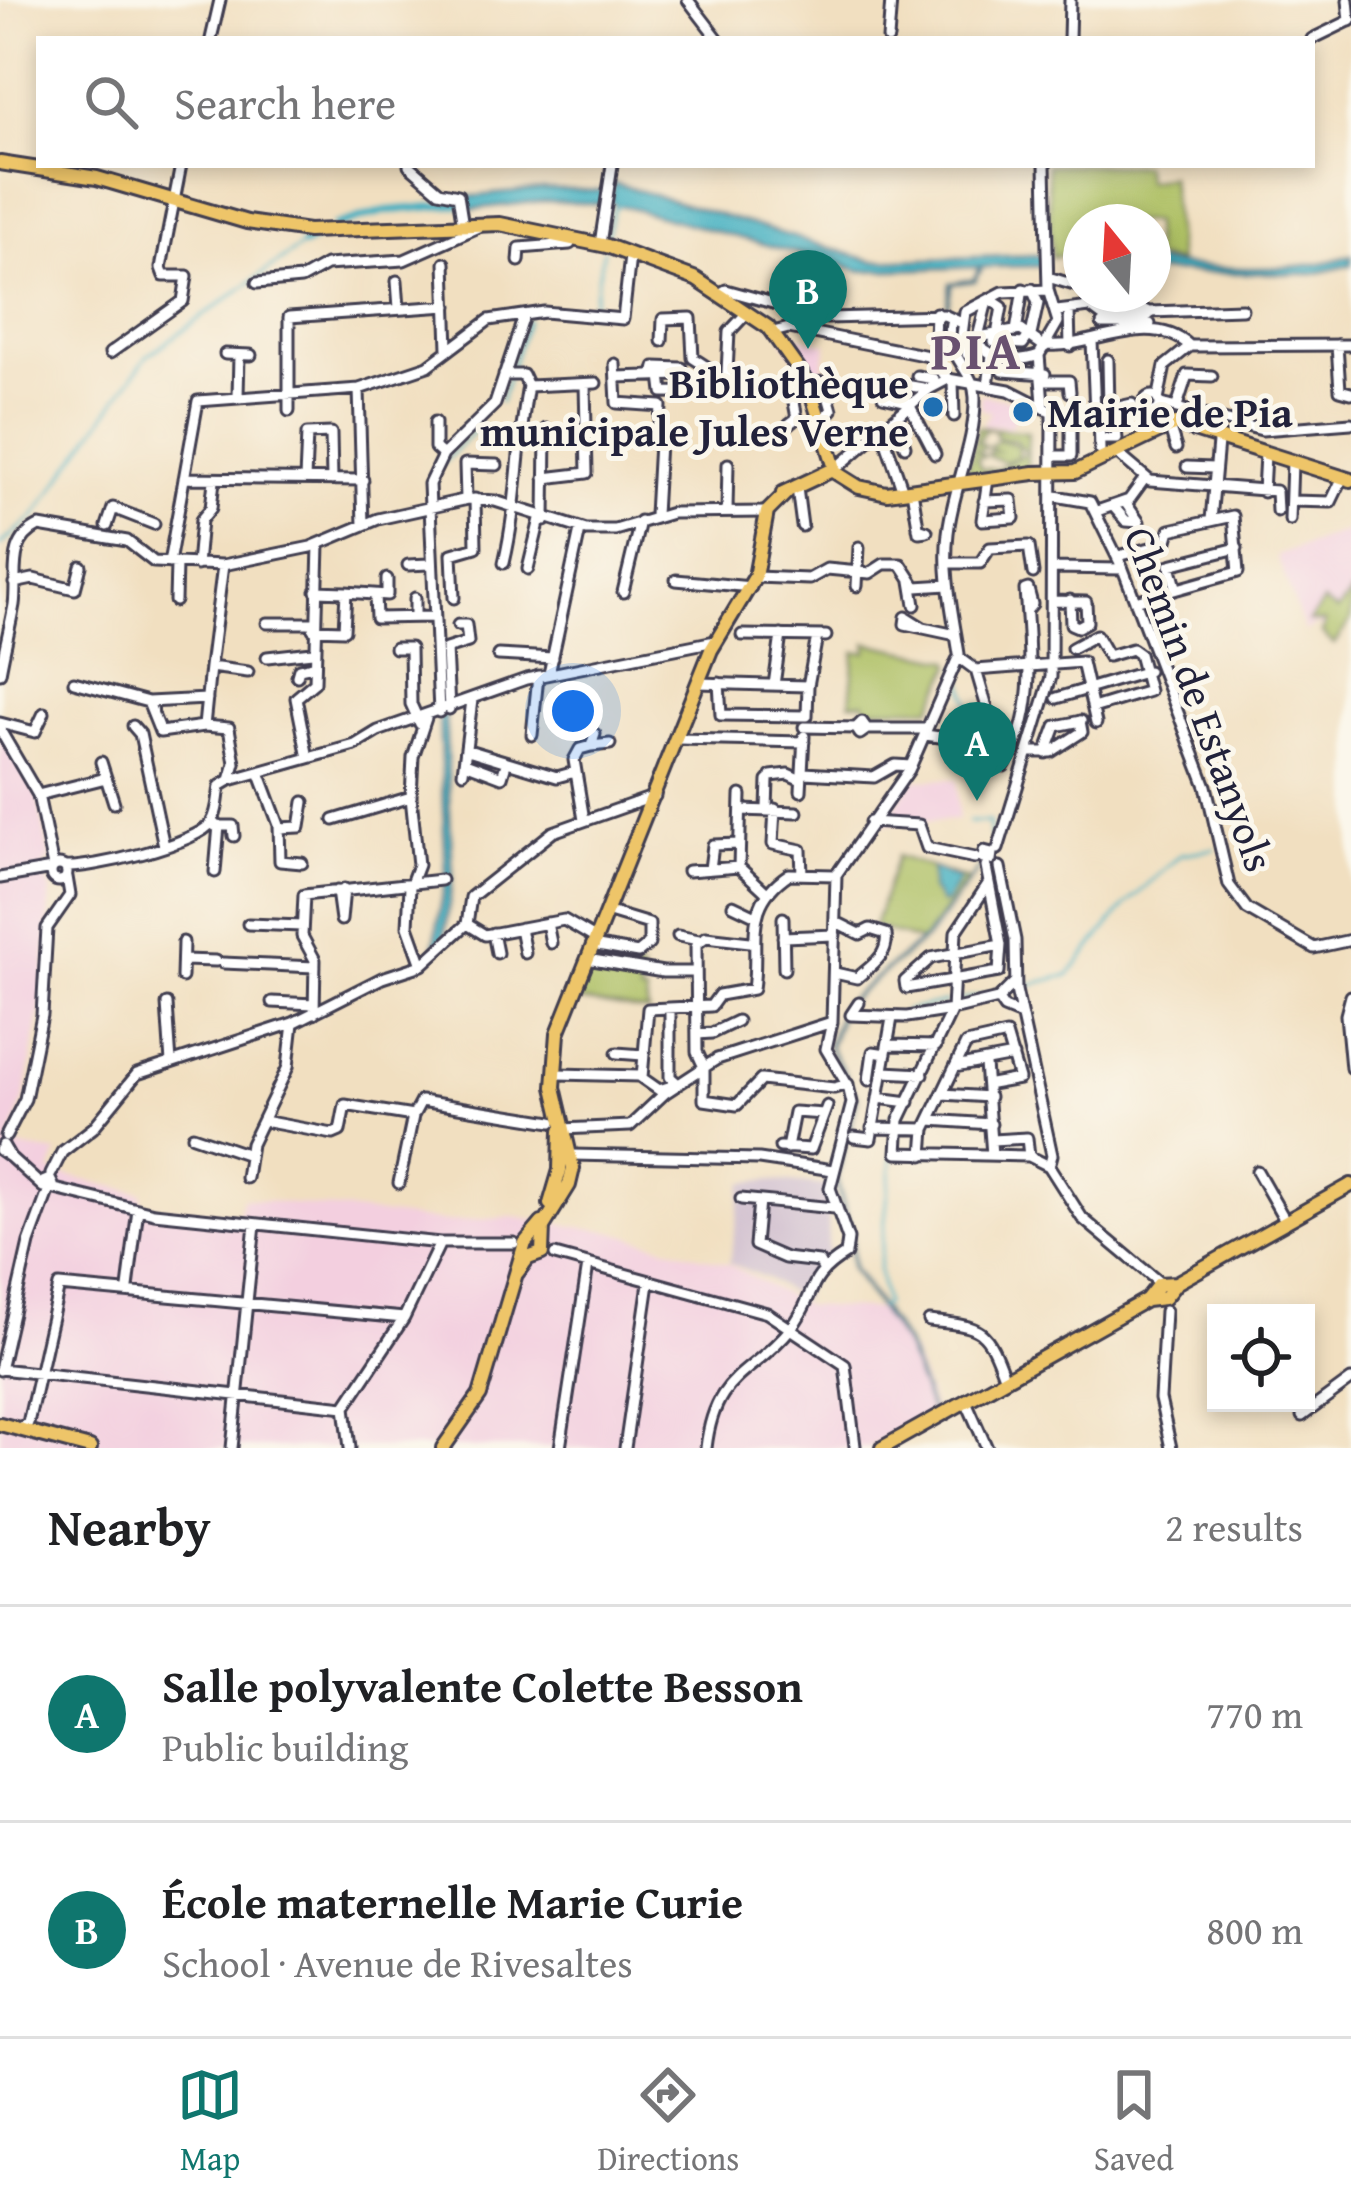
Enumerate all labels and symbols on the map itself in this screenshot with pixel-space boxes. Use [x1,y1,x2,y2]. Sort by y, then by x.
north arrow [1063,204,1171,312]
pin: B [769,250,847,349]
district label: PIA [930,310,1024,389]
place label: Bibliothèque municipale Jules Verne [480,352,909,461]
place label: Mairie de Pia [1047,381,1293,442]
marker: Bibliothèque municipale Jules Verne [920,394,946,420]
marker: Mairie de Pia [1010,399,1036,425]
street label: Chemin de Estanyols [1110,518,1291,880]
your location [543,681,603,741]
pin: A [938,702,1016,801]

